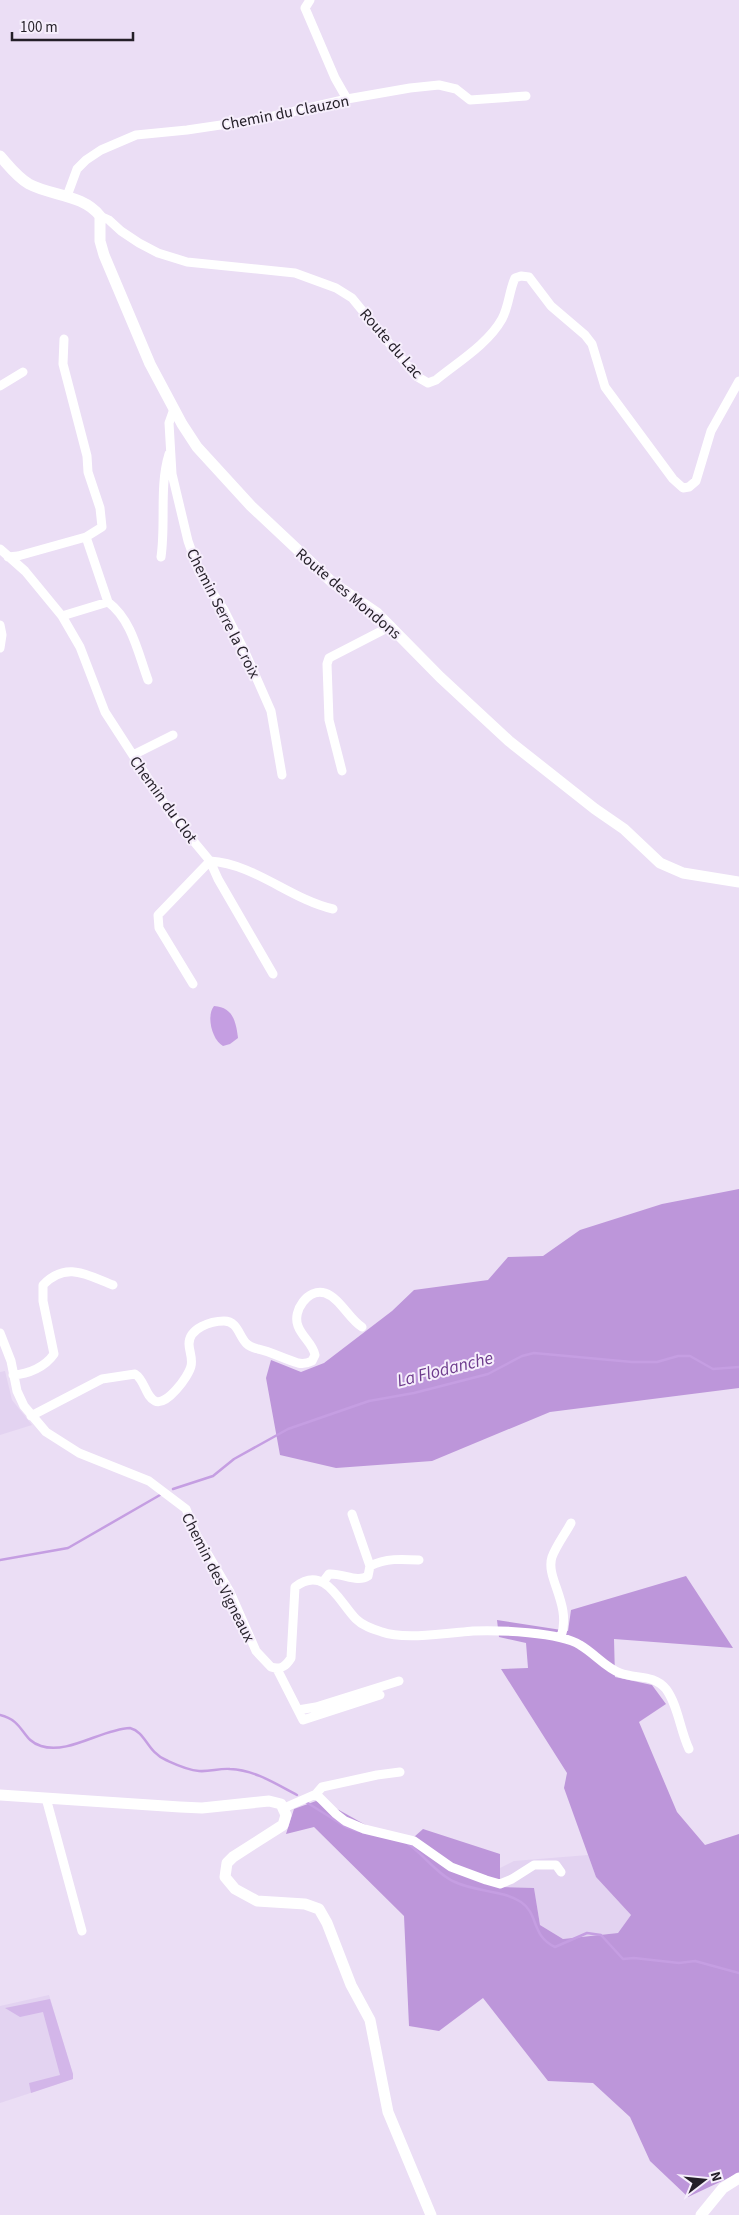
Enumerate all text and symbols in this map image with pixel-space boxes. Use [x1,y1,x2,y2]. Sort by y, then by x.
scale bar [12,10,134,42]
text: 100 m [20,17,58,38]
street label: Chemin du Clauzon [219,90,351,136]
street label: Route du Lac [355,304,428,384]
street label: Route des Mondons [291,543,406,645]
street label: Chemin Serre la Croix [181,545,265,682]
street label: Chemin du Clot [124,752,203,848]
water label: La Flodanche [394,1345,496,1393]
street label: Chemin des Vigneaux [176,1509,260,1646]
north arrow [679,2155,729,2205]
text: N [705,2169,726,2184]

